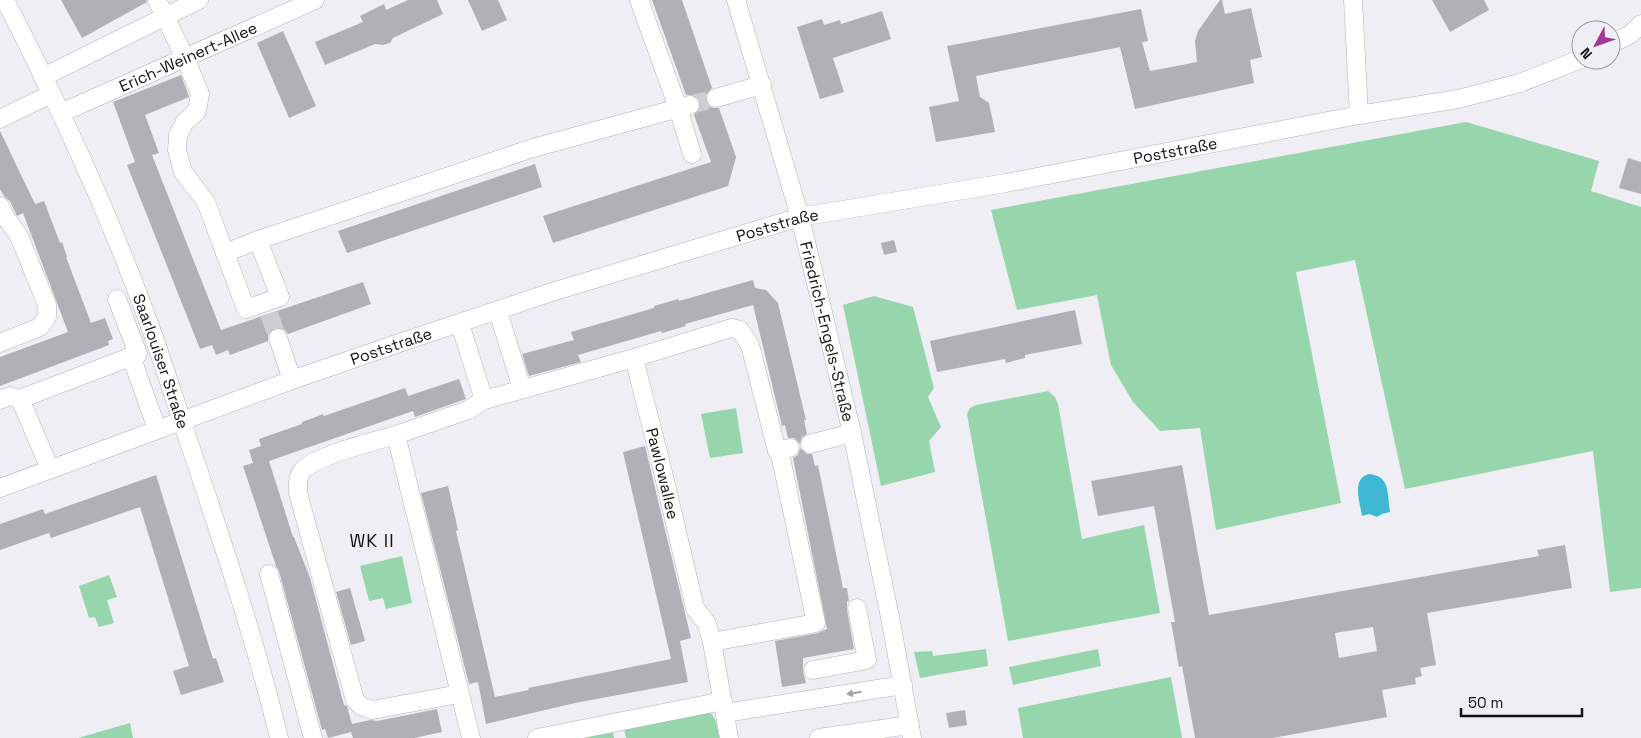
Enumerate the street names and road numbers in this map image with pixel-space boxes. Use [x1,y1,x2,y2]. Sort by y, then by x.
street label: Erich-Weinert-Allee [116,17,260,96]
street label: Poststraße [1131,132,1219,169]
street label: Poststraße [733,204,820,246]
street label: Friedrich-Engels-Straße [796,239,859,424]
street label: Saarlouiser Straße [128,291,194,432]
street label: Poststraße [347,322,435,370]
street label: Pawlowallee [642,425,684,521]

